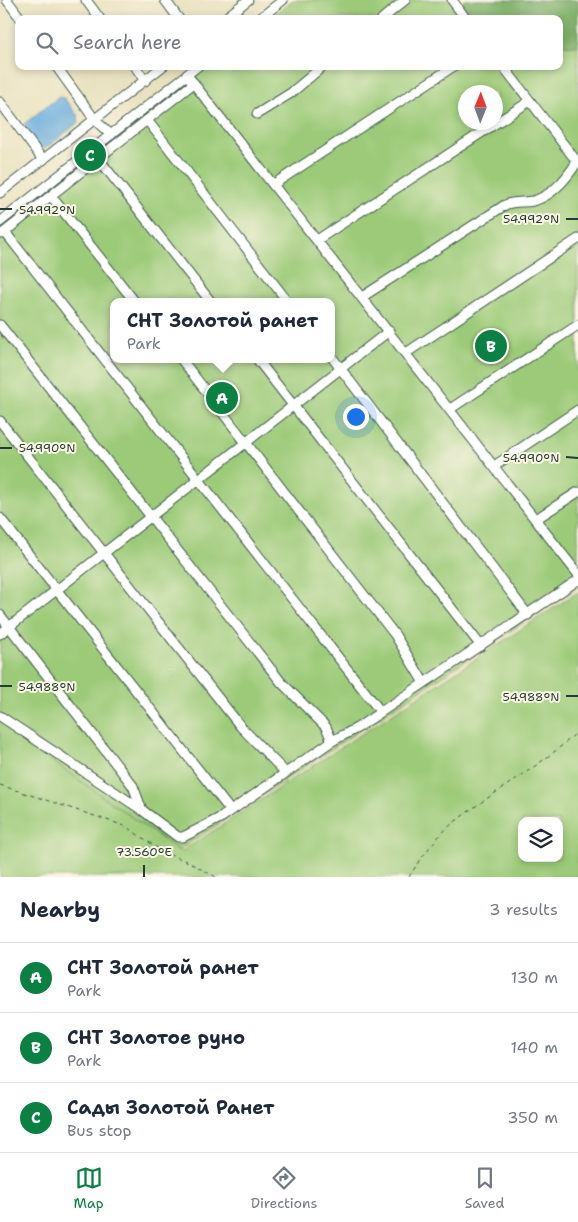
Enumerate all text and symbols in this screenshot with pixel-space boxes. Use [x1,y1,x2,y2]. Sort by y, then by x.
search box [15,15,563,70]
icon: search [33,29,61,57]
text: Search here [73,30,182,55]
north arrow [458,85,503,130]
pin: C [74,136,106,174]
text: 54.992°N [19,202,75,218]
text: 54.992°N [503,211,559,227]
popup [110,298,335,363]
text: СНТ Золотой ранет [127,308,318,333]
pin: B [475,327,507,365]
text: Park [127,333,161,354]
pin: A [206,379,238,417]
your location [343,404,369,430]
text: 54.990°N [19,440,75,456]
text: 54.990°N [503,450,559,466]
text: 54.988°N [19,679,75,695]
text: 54.988°N [503,689,559,705]
map controls [518,817,563,862]
button: layers [518,817,563,862]
text: 73.560°E [116,844,172,860]
text: Nearby [20,896,100,924]
text: 3 results [489,899,558,920]
text: СНТ Золотой ранет [67,955,259,980]
text: A [30,967,42,988]
text: 130 m [511,967,558,988]
text: Park [67,980,101,1001]
text: СНТ Золотое руно [67,1025,245,1050]
text: B [31,1037,41,1058]
text: 140 m [511,1037,558,1058]
text: Park [67,1050,101,1071]
text: Сады Золотой Ранет [67,1095,274,1120]
text: C [31,1107,41,1128]
text: 350 m [507,1107,558,1128]
text: Bus stop [67,1120,132,1141]
tab: Map [74,1164,104,1212]
tab: Directions [251,1164,317,1212]
tab: Saved [465,1164,504,1212]

